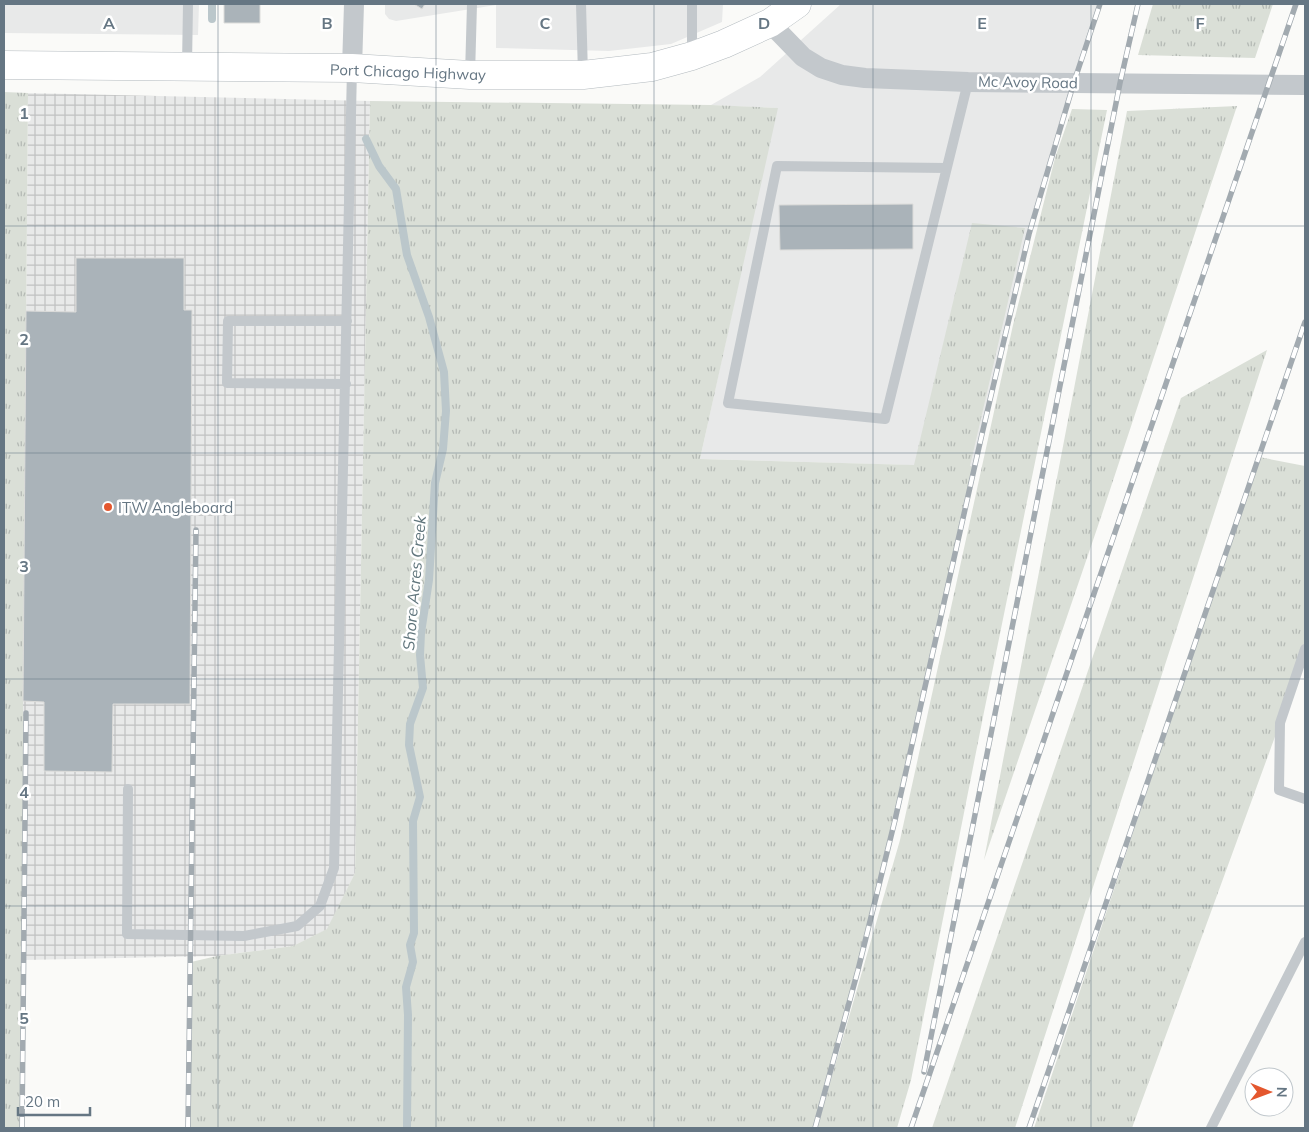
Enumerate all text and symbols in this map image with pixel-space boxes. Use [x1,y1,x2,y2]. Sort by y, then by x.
text: A [103,13,115,33]
text: B [321,13,333,33]
text: C [540,13,551,33]
text: D [758,13,770,33]
text: E [977,13,987,33]
text: F [1195,13,1205,33]
street label: Port Chicago Highway [330,60,486,84]
street label: Mc Avoy Road [978,72,1078,92]
text: 1 [19,103,29,123]
text: 2 [19,329,29,349]
place label: ITW Angleboard [118,498,233,517]
marker: ITW Angleboard [102,501,114,513]
water label: Shore Acres Creek [398,514,430,651]
text: 3 [19,556,29,576]
text: 4 [19,782,29,802]
text: 5 [19,1008,29,1028]
north arrow [1244,1067,1294,1117]
scale bar [18,1084,90,1116]
text: N [1273,1087,1291,1098]
text: 20 m [25,1092,60,1111]

